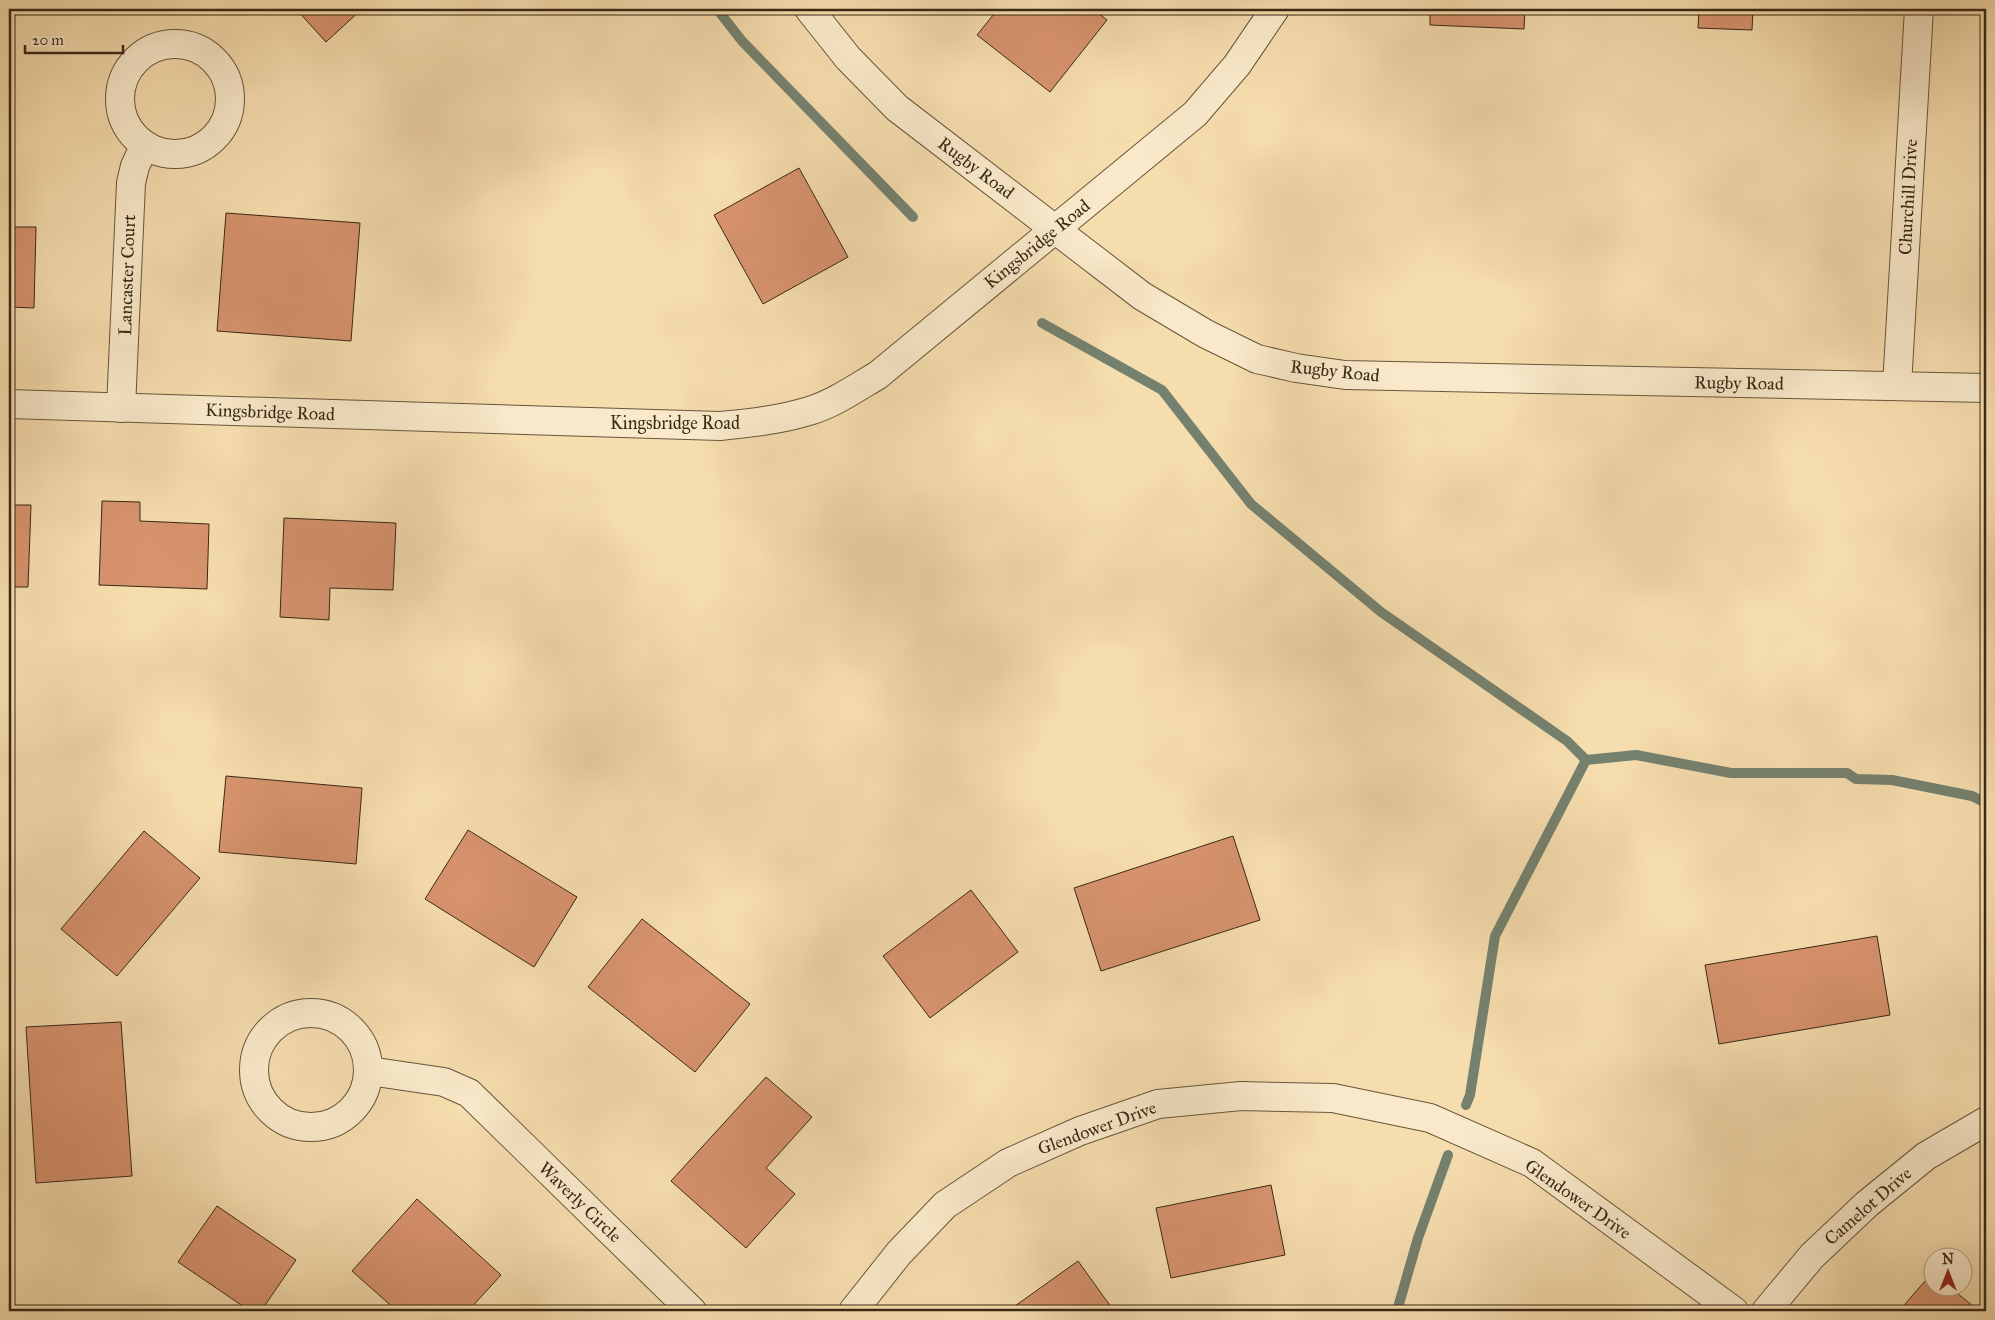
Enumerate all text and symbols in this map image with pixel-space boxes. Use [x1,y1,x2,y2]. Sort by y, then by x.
scale bar [25,22,122,54]
text: 20 m [32,31,64,49]
street label: Rugby Road [933,132,1018,205]
street label: Churchill Drive [1894,138,1922,256]
street label: Kingsbridge Road [980,195,1095,294]
street label: Lancaster Court [114,213,140,336]
street label: Rugby Road [1289,355,1381,388]
street label: Rugby Road [1694,371,1784,396]
street label: Kingsbridge Road [205,399,335,426]
street label: Kingsbridge Road [610,412,740,435]
street label: Glendower Drive [1035,1096,1159,1160]
street label: Glendower Drive [1521,1154,1635,1244]
street label: Waverly Circle [534,1157,626,1247]
street label: Camelot Drive [1820,1162,1916,1250]
north arrow [1922,1248,1972,1298]
text: N [1942,1251,1954,1268]

